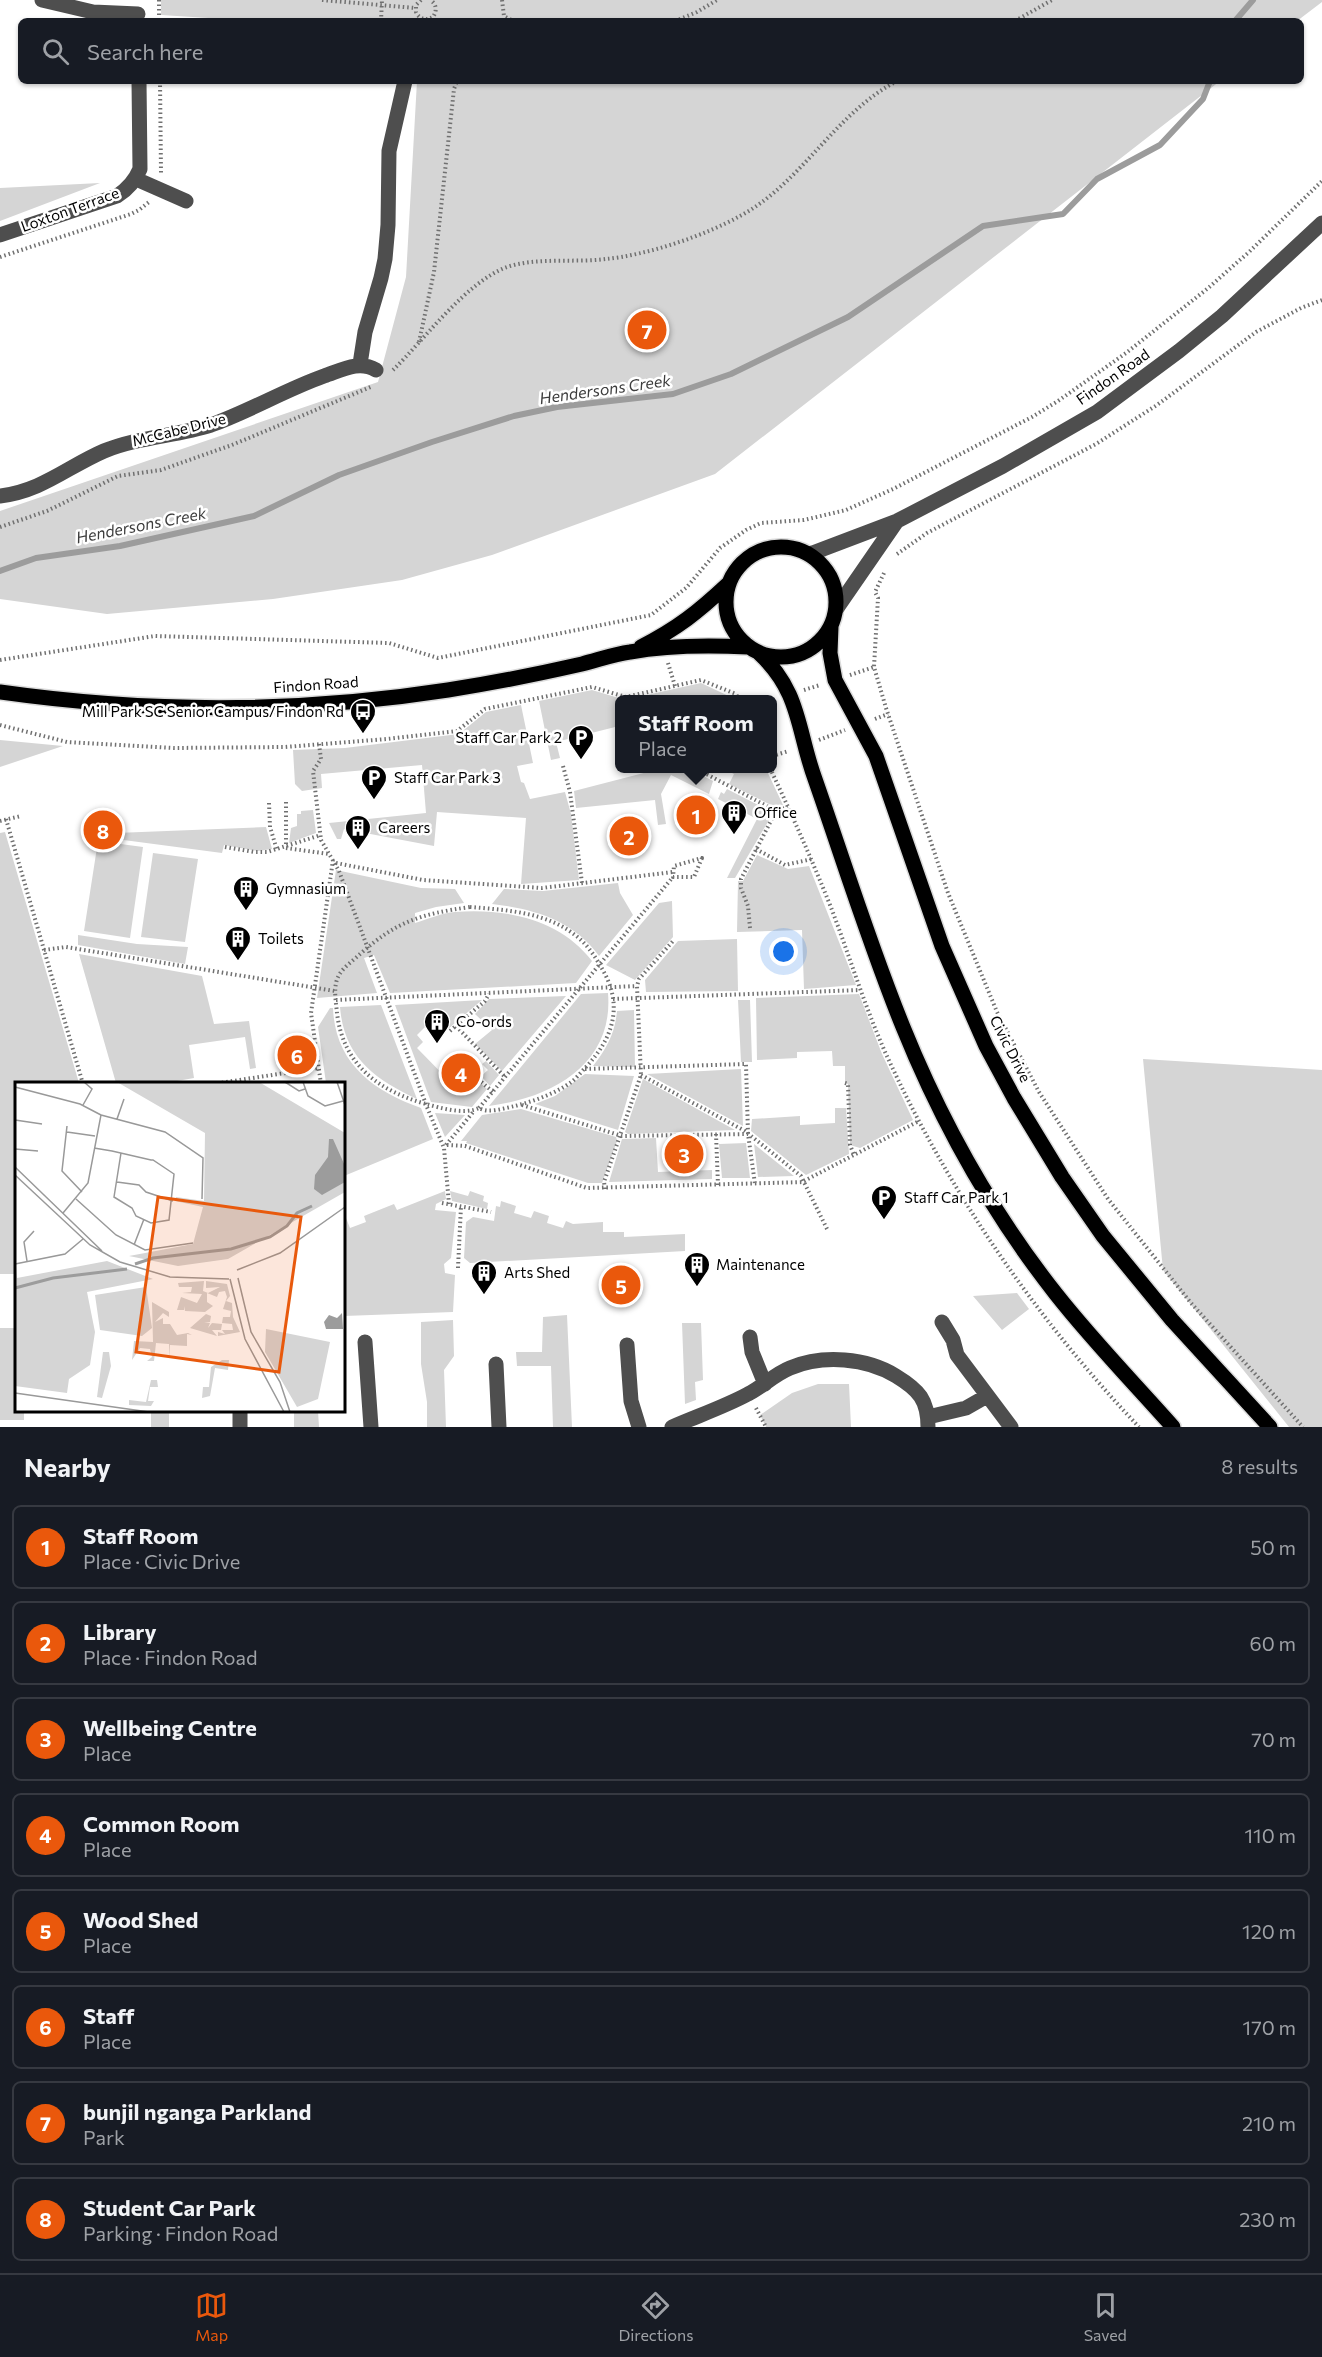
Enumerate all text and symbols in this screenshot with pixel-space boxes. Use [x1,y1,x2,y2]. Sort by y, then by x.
search box [18,18,1304,84]
icon: search [39,35,72,68]
text: Search here [87,38,203,65]
street label: Loxton Terrace [18,183,121,235]
pin: 7 [628,308,666,352]
street label: Findon Road [1072,344,1152,408]
water label: Hendersons Creek [538,370,672,407]
street label: McCabe Drive [130,409,227,449]
water label: Hendersons Creek [74,502,208,546]
street label: Findon Road [273,672,359,696]
popup [615,695,777,773]
bus stop icon: Mill Park SC Senior Campus/Findon Rd [348,697,378,735]
place label: Mill Park SC Senior Campus/Findon Rd [82,702,344,720]
text: Staff Room [638,709,754,736]
parking icon: Staff Car Park 2 [566,723,596,761]
place label: Staff Car Park 2 [455,728,562,746]
text: Place [638,736,687,760]
parking icon: Staff Car Park 3 [359,763,389,801]
place label: Staff Car Park 3 [394,768,501,786]
pin: 1 [676,792,716,838]
building icon: Office [719,798,749,836]
place label: Office [754,803,797,821]
pin: 8 [84,808,122,852]
building icon: Careers [343,813,373,851]
pin: 2 [610,814,648,858]
place label: Careers [378,818,430,836]
building icon: Gymnasium [231,874,261,912]
place label: Gymnasium [266,879,346,897]
building icon: Toilets [223,924,253,962]
place label: Toilets [258,929,304,947]
your location [769,937,798,966]
building icon: Co-ords [422,1007,452,1045]
place label: Co-ords [456,1012,512,1030]
street label: Civic Drive [986,1012,1035,1085]
pin: 6 [278,1032,316,1078]
pin: 4 [442,1050,480,1096]
inset map [15,1082,345,1412]
pin: 3 [664,1132,704,1176]
parking icon: Staff Car Park 1 [869,1183,899,1221]
place label: Staff Car Park 1 [904,1188,1009,1206]
building icon: Maintenance [682,1250,712,1288]
place label: Maintenance [716,1255,805,1273]
building icon: Arts Shed [469,1258,499,1296]
pin: 5 [602,1262,640,1308]
place label: Arts Shed [504,1263,570,1281]
text: Nearby [24,1451,111,1482]
text: 8 results [1221,1454,1298,1478]
text: Staff Room [83,1522,198,1549]
text: 1 [41,1535,50,1559]
text: 50 m [1250,1535,1296,1559]
text: Place · Civic Drive [83,1549,240,1573]
text: Library [83,1618,157,1645]
text: 2 [40,1631,51,1655]
text: 60 m [1250,1631,1296,1655]
text: Place · Findon Road [83,1645,257,1669]
text: Wellbeing Centre [83,1714,257,1741]
text: 3 [40,1727,51,1751]
text: 70 m [1251,1727,1296,1751]
text: Place [83,1741,132,1765]
text: Common Room [83,1810,240,1837]
text: 4 [39,1823,52,1847]
text: 110 m [1245,1823,1296,1847]
text: Place [83,1837,132,1861]
text: Wood Shed [83,1906,198,1933]
text: 5 [40,1919,51,1943]
text: 120 m [1242,1919,1296,1943]
text: Place [83,1933,132,1957]
text: Staff [83,2002,134,2029]
text: 6 [39,2015,52,2039]
text: 170 m [1243,2015,1296,2039]
text: Place [83,2029,132,2053]
text: bunjil nganga Parkland [83,2098,311,2125]
text: 7 [40,2111,51,2135]
text: 210 m [1242,2111,1296,2135]
text: Park [83,2125,125,2149]
text: Student Car Park [83,2194,256,2221]
text: 8 [39,2207,52,2231]
text: 230 m [1239,2207,1296,2231]
text: Parking · Findon Road [83,2221,278,2245]
tab: Map [195,2289,228,2344]
tab: Directions [618,2289,693,2344]
tab: Saved [1084,2289,1127,2344]

